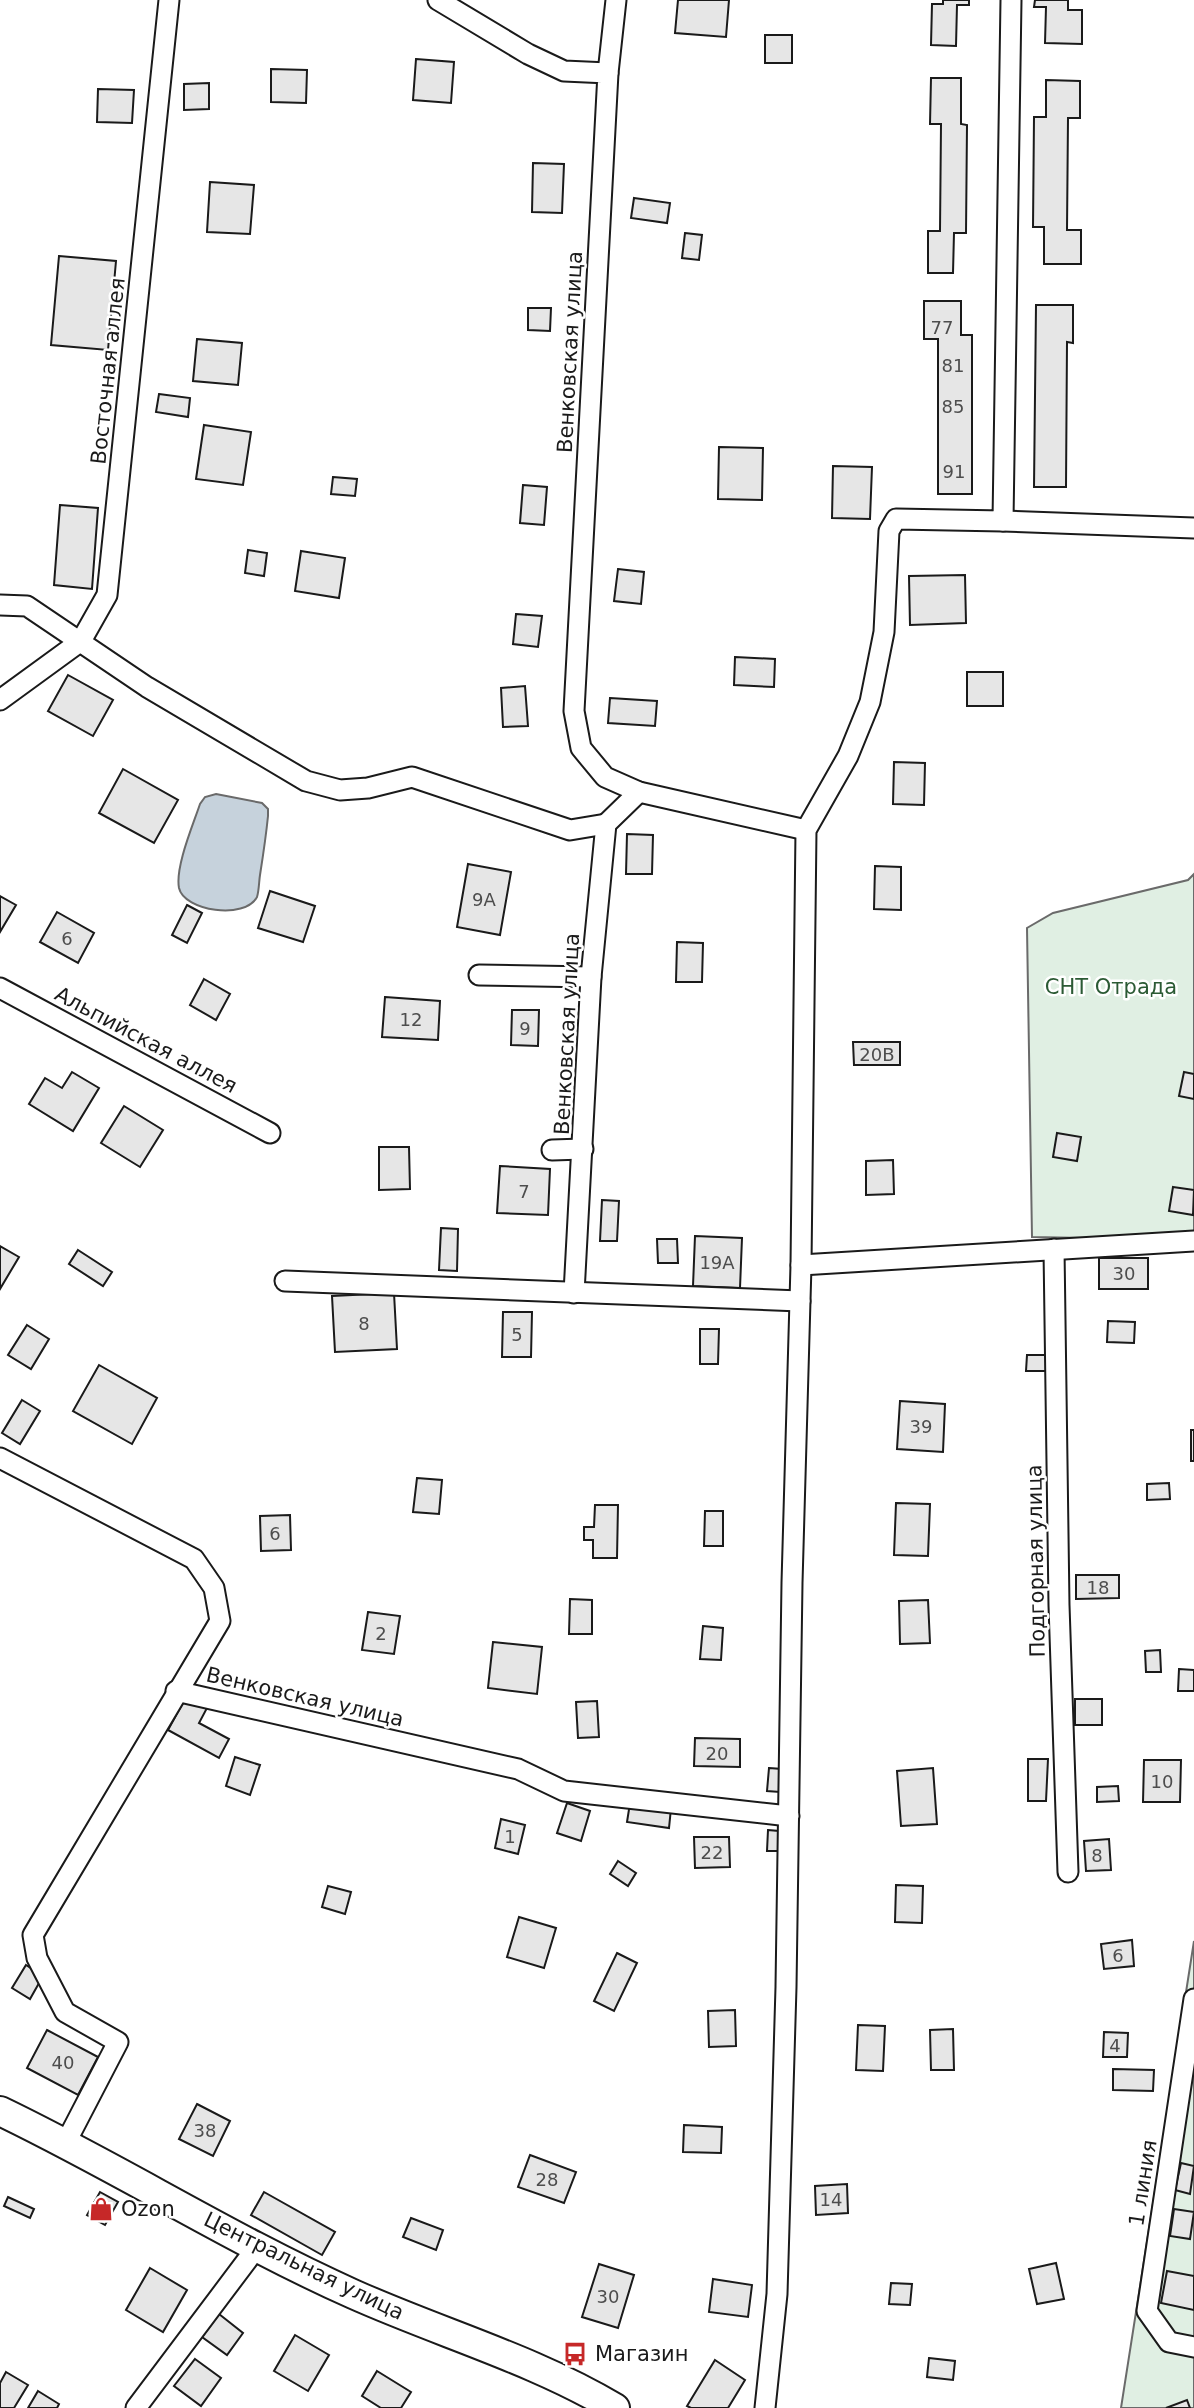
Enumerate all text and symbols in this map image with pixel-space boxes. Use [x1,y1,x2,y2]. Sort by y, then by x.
street label: Венковская улица [553,250,587,454]
street label: Восточная аллея [86,277,130,465]
house number: 77 [931,317,953,338]
house number: 81 [942,355,964,376]
house number: 85 [942,396,964,417]
house number: 91 [943,461,965,482]
house number: 9А [472,889,497,910]
house number: 6 [61,928,73,949]
street label: Венковская улица [550,932,584,1136]
park label: СНТ Отрада [1045,975,1177,999]
street label: Альпийская аллея [51,982,241,1098]
house number: 12 [400,1009,422,1030]
house number: 9 [519,1018,531,1039]
house number: 20В [859,1044,895,1065]
house number: 7 [518,1181,530,1202]
house number: 19А [699,1252,735,1273]
house number: 30 [1113,1263,1135,1284]
house number: 8 [358,1313,370,1334]
house number: 5 [511,1324,523,1345]
house number: 39 [910,1416,932,1437]
street label: Подгорная улица [1022,1464,1050,1658]
house number: 6 [269,1523,281,1544]
house number: 18 [1087,1577,1109,1598]
house number: 2 [375,1623,387,1644]
street label: Венковская улица [204,1663,406,1731]
house number: 20 [706,1743,728,1764]
house number: 10 [1151,1771,1173,1792]
house number: 1 [504,1826,516,1847]
house number: 22 [701,1842,723,1863]
house number: 8 [1091,1845,1103,1866]
house number: 6 [1112,1945,1124,1966]
house number: 4 [1109,2035,1121,2056]
house number: 40 [52,2052,74,2073]
house number: 38 [194,2120,216,2141]
street label: 1 линия [1124,2138,1162,2228]
house number: 28 [536,2169,558,2190]
house number: 14 [820,2189,842,2210]
shop icon: Ozon [87,2195,115,2223]
place label: Ozon [121,2197,175,2221]
street label: Центральная улица [200,2207,408,2325]
house number: 30 [597,2286,619,2307]
bus stop icon: Магазин [561,2340,589,2368]
place label: Магазин [595,2342,688,2366]

